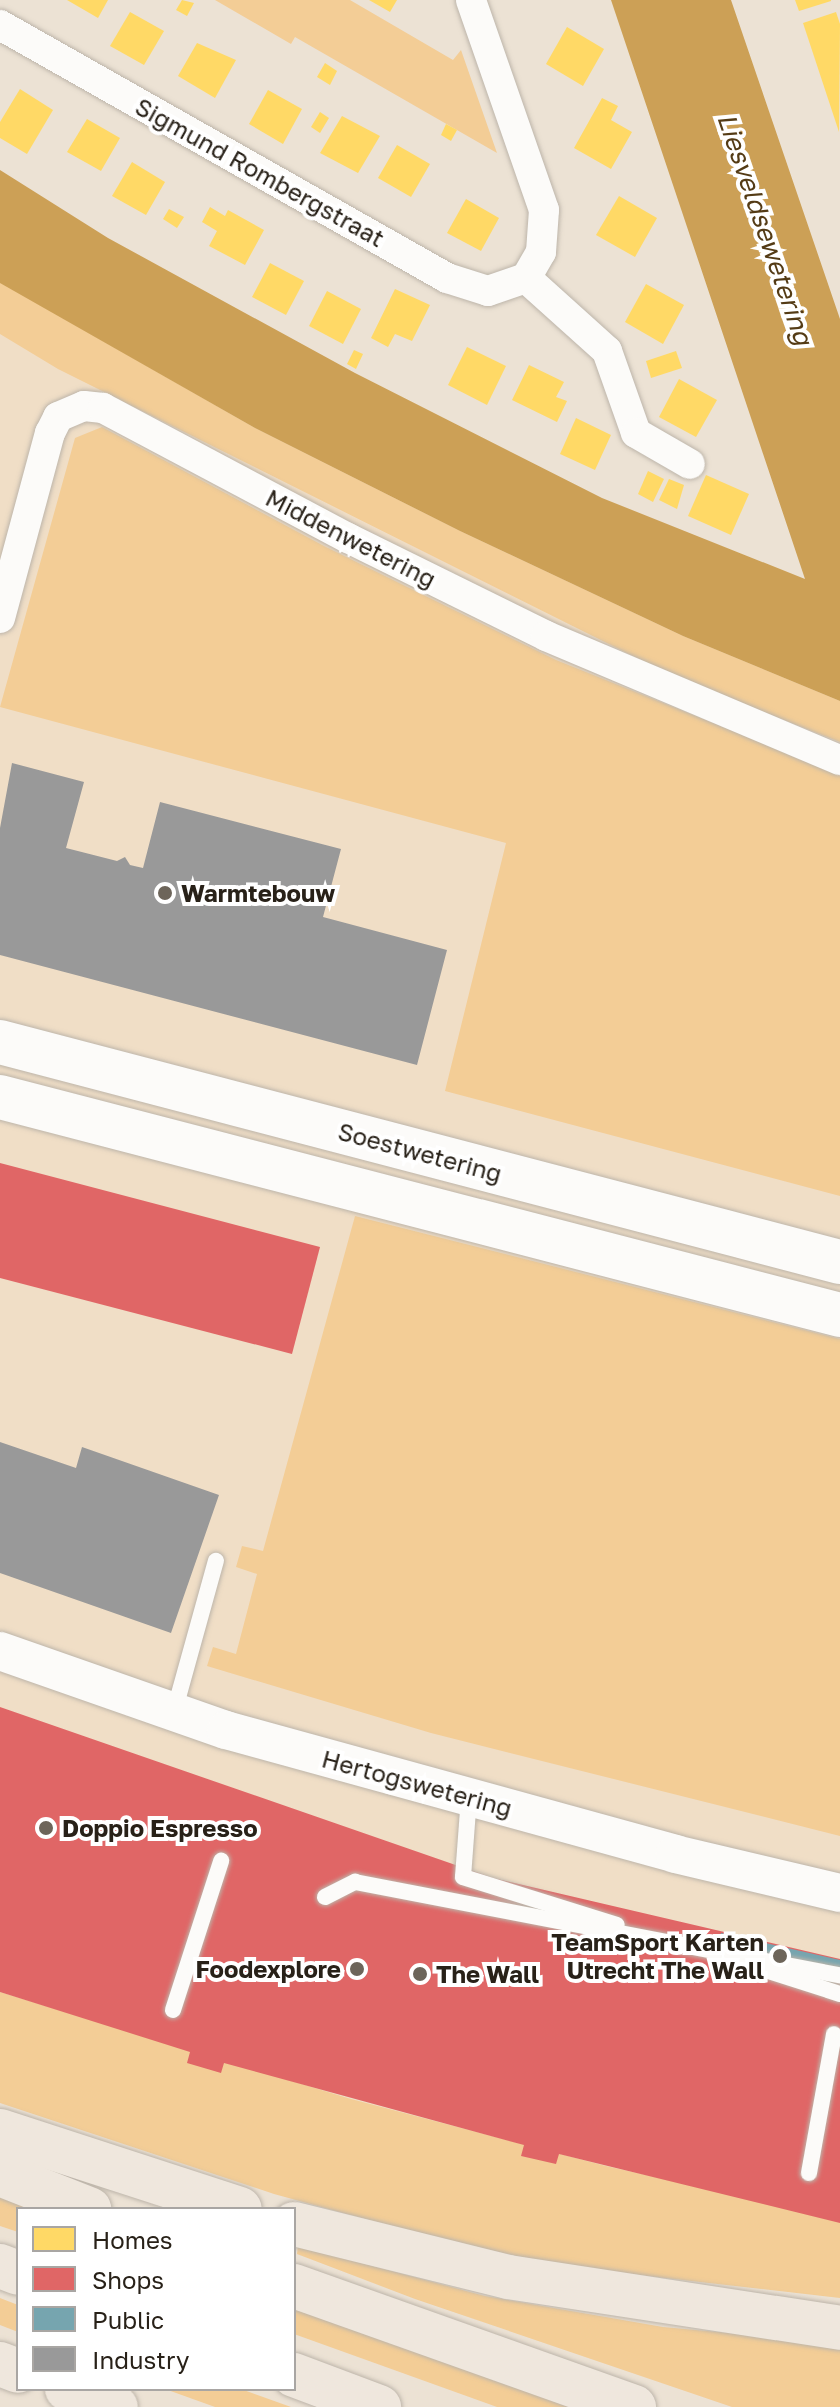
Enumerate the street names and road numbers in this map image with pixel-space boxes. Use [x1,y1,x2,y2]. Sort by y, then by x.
street label: Sigmund Rombergstraat [131,92,389,252]
street label: Middenwetering [261,483,441,593]
street label: Soestwetering [335,1116,505,1188]
street label: Hertogswetering [319,1744,515,1822]

